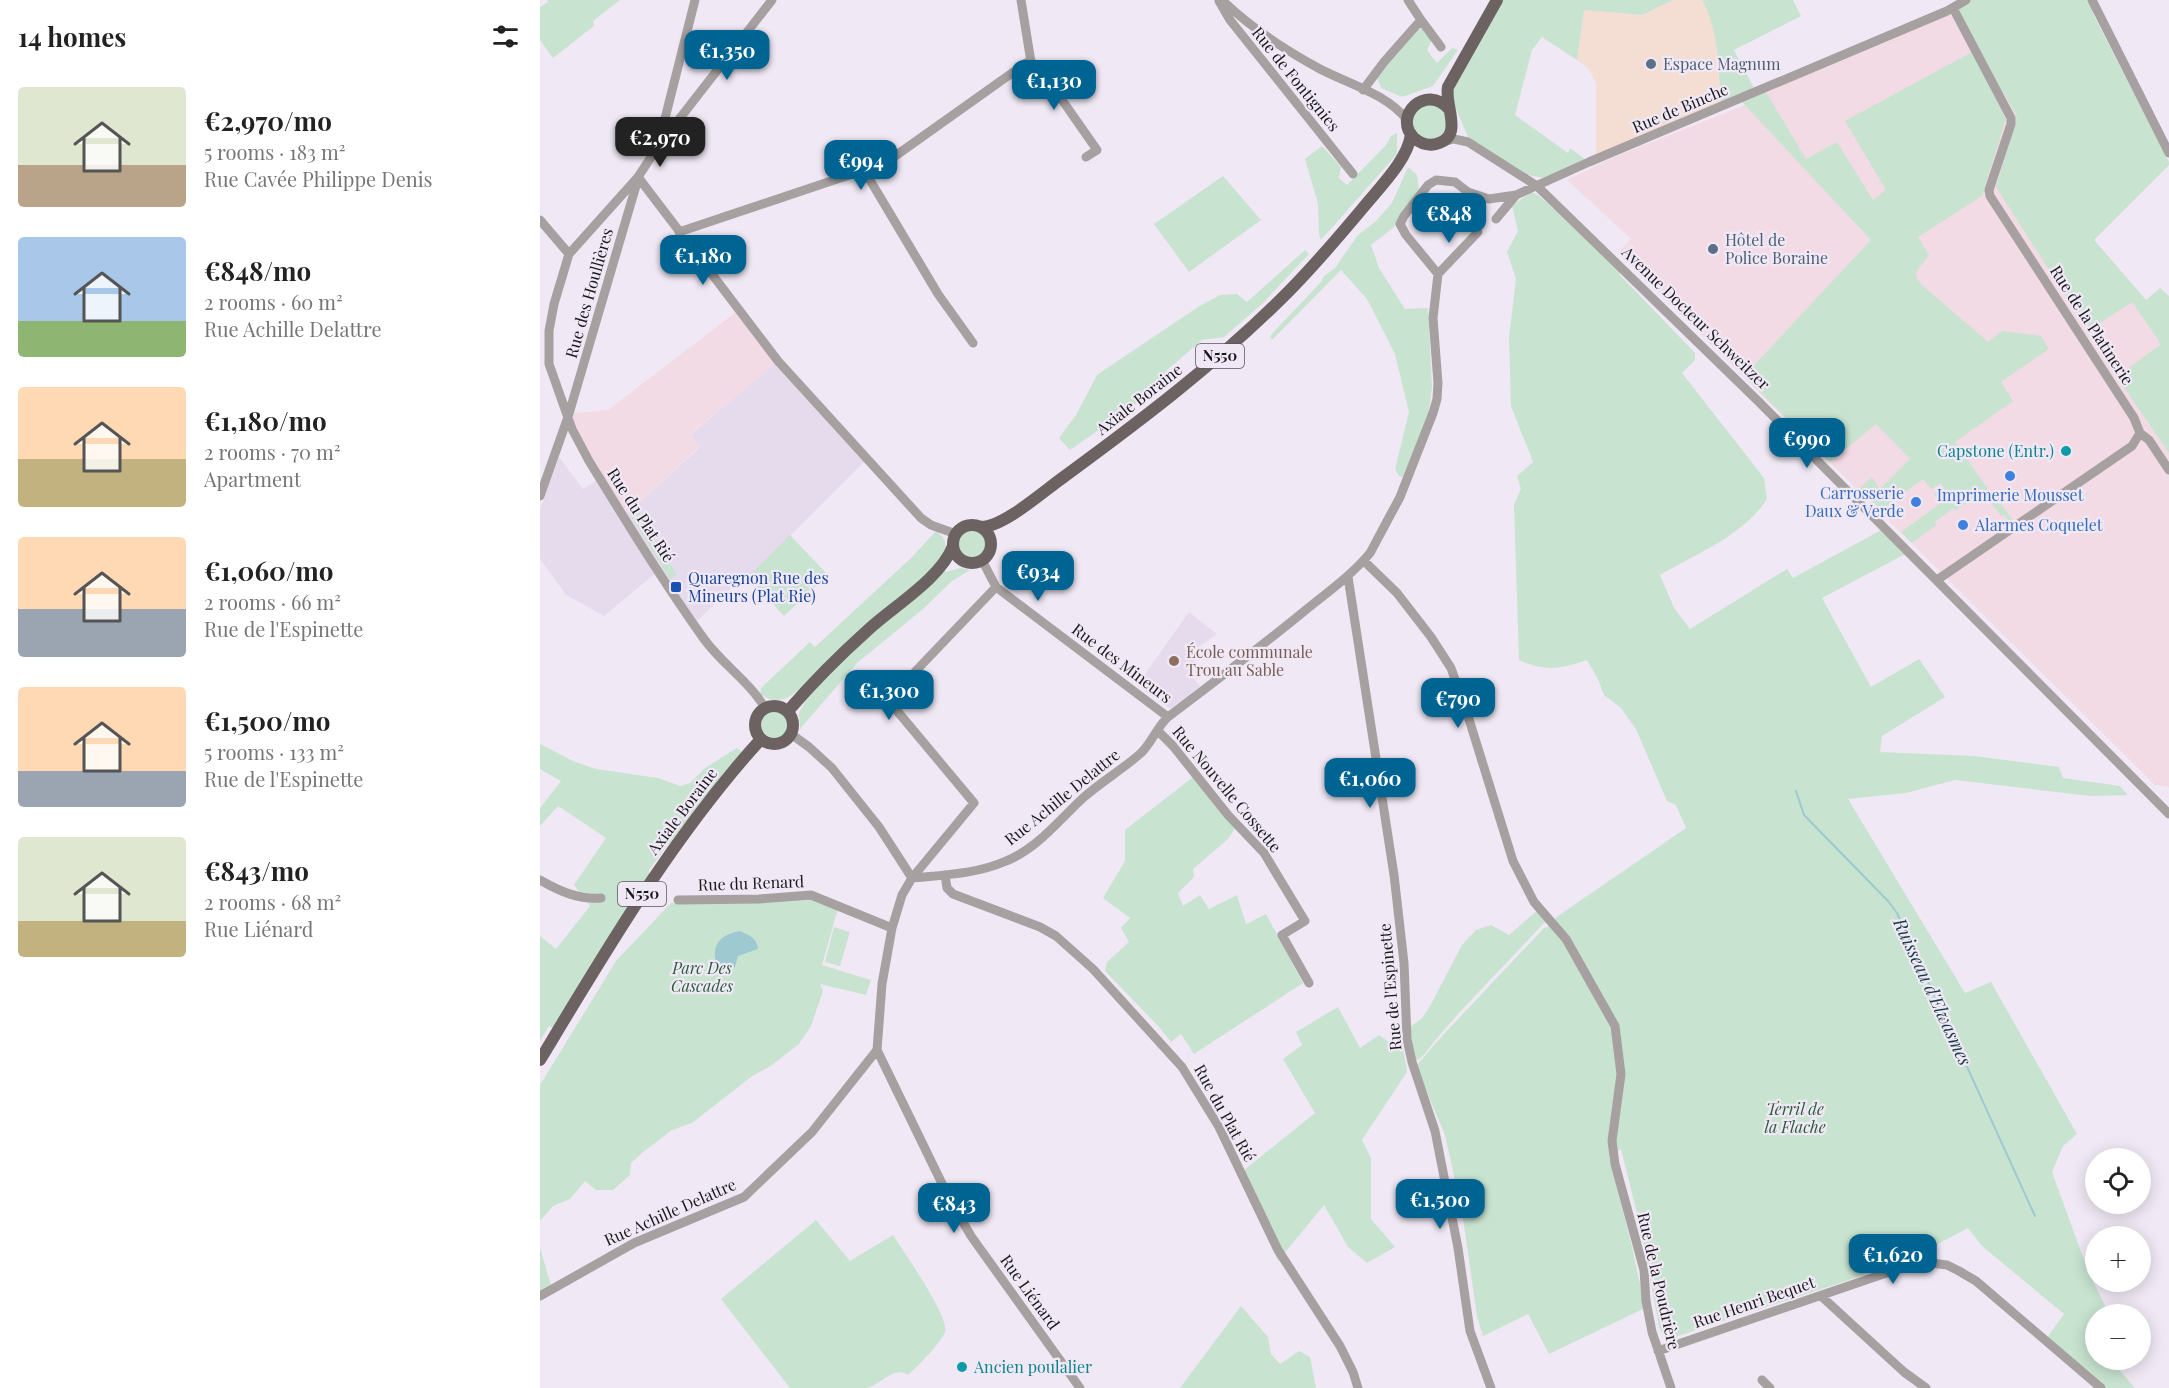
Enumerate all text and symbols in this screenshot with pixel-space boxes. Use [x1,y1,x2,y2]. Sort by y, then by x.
text: 14 homes [18,19,126,54]
icon: filters [489,20,522,53]
street label: Rue de Fontignies [1248,22,1345,135]
pin: €1,350 [678,30,776,81]
text: €1,350 [698,36,756,63]
place label: Espace Magnum [1663,53,1780,74]
marker: Espace Magnum [1644,57,1658,71]
pin: €1,130 [1005,60,1103,111]
text: €1,130 [1026,66,1082,93]
street label: Rue de Binche [1629,78,1731,137]
text: €2,970/mo [204,103,332,138]
icon: home [66,111,138,183]
pin: €2,970 [611,117,709,168]
text: €2,970 [629,123,691,150]
text: 5 rooms · 183 m² [204,138,345,165]
pin: €994 [825,140,897,191]
text: €994 [838,146,884,173]
text: Rue Cavée Philippe Denis [204,165,433,192]
pin: €848 [1413,193,1485,244]
text: €848 [1426,199,1472,226]
street label: Rue des Houllières [560,225,617,360]
place label: Hôtel de Police Boraine [1725,229,1828,268]
pin: €1,180 [654,235,752,286]
text: €1,180 [674,241,732,268]
street label: Avenue Docteur Schweitzer [1617,241,1775,394]
marker: Hôtel de Police Boraine [1706,242,1720,256]
text: €848/mo [204,253,311,288]
icon: home [66,261,138,333]
street label: Rue de la Platinerie [2046,261,2139,389]
text: 2 rooms · 60 m² [204,288,343,315]
text: Rue Achille Delattre [204,315,382,342]
road number: N550 [1196,344,1244,368]
street label: Axiale Boraine [1091,358,1186,439]
text: €1,180/mo [204,403,327,438]
icon: home [66,411,138,483]
pin: €990 [1771,418,1843,469]
text: €990 [1783,424,1831,451]
text: 2 rooms · 70 m² [204,438,341,465]
place label: Capstone (Entr.) [1937,440,2054,461]
marker: Capstone (Entr.) [2059,444,2073,458]
street label: Rue du Plat Rié [603,463,680,566]
text: Apartment [204,465,301,492]
marker: Imprimerie Mousset [2003,469,2017,483]
place label: Carrosserie Daux & Verde [1805,482,1904,521]
place label: Imprimerie Mousset [1937,484,2084,505]
marker: Carrosserie Daux & Verde [1909,495,1923,509]
place label: Alarmes Coquelet [1974,514,2103,535]
marker: Alarmes Coquelet [1956,518,1970,532]
pin: €934 [1002,551,1074,602]
text: €1,060/mo [204,553,334,588]
text: €934 [1016,557,1060,584]
icon: home [66,561,138,633]
place label: Quaregnon Rue des Mineurs (Plat Rie) [688,567,829,606]
marker: Quaregnon Rue des Mineurs (Plat Rie) [669,580,683,594]
text: 2 rooms · 66 m² [204,588,341,615]
text: Rue de l'Espinette [204,615,363,642]
street label: Rue des Mineurs [1068,618,1177,707]
place label: École communale Trou au Sable [1186,641,1313,680]
marker: École communale Trou au Sable [1167,654,1181,668]
pin: €1,300 [840,670,938,721]
text: €1,300 [859,676,919,703]
pin: €790 [1422,678,1494,729]
text: €790 [1435,684,1481,711]
text: €1,500/mo [204,703,331,738]
icon: home [66,711,138,783]
street label: Rue Nouvelle Cossette [1168,721,1286,856]
text: 5 rooms · 133 m² [204,738,344,765]
street label: Rue Achille Delattre [1000,744,1123,849]
pin: €1,060 [1321,758,1419,809]
street label: Axiale Boraine [641,763,721,859]
text: €1,060 [1339,764,1401,791]
text: Rue de l'Espinette [204,765,363,792]
text: €843/mo [204,853,309,888]
icon: home [66,861,138,933]
street label: Rue du Renard [697,870,805,895]
road number: N550 [618,882,666,906]
text: 2 rooms · 68 m² [204,888,341,915]
water label: Ruisseau d'Elwasmes [1888,913,1978,1069]
text: Rue Liénard [204,915,313,942]
street label: Rue de l'Espinette [1373,923,1406,1051]
park label: Parc Des Cascades [671,957,733,996]
street label: Rue du Plat Rié [1190,1060,1261,1165]
park label: Terril de la Flache [1764,1098,1826,1137]
map controls [2085,1148,2151,1370]
button: locate [2085,1148,2151,1214]
street label: Rue Achille Delattre [601,1173,739,1250]
pin: €1,500 [1391,1179,1489,1230]
pin: €843 [918,1183,990,1234]
text: €1,500 [1410,1185,1470,1212]
text: €843 [932,1189,976,1216]
street label: Rue de la Poudrière [1633,1210,1686,1352]
button: + [2085,1226,2151,1292]
pin: €1,620 [1844,1234,1942,1285]
text: €1,620 [1863,1240,1923,1267]
street label: Rue Liénard [996,1250,1065,1333]
street label: Rue Henri Bequet [1690,1271,1818,1332]
button: − [2085,1304,2151,1370]
place label: Ancien poulalier [973,1356,1092,1377]
marker: Ancien poulalier [955,1360,969,1374]

